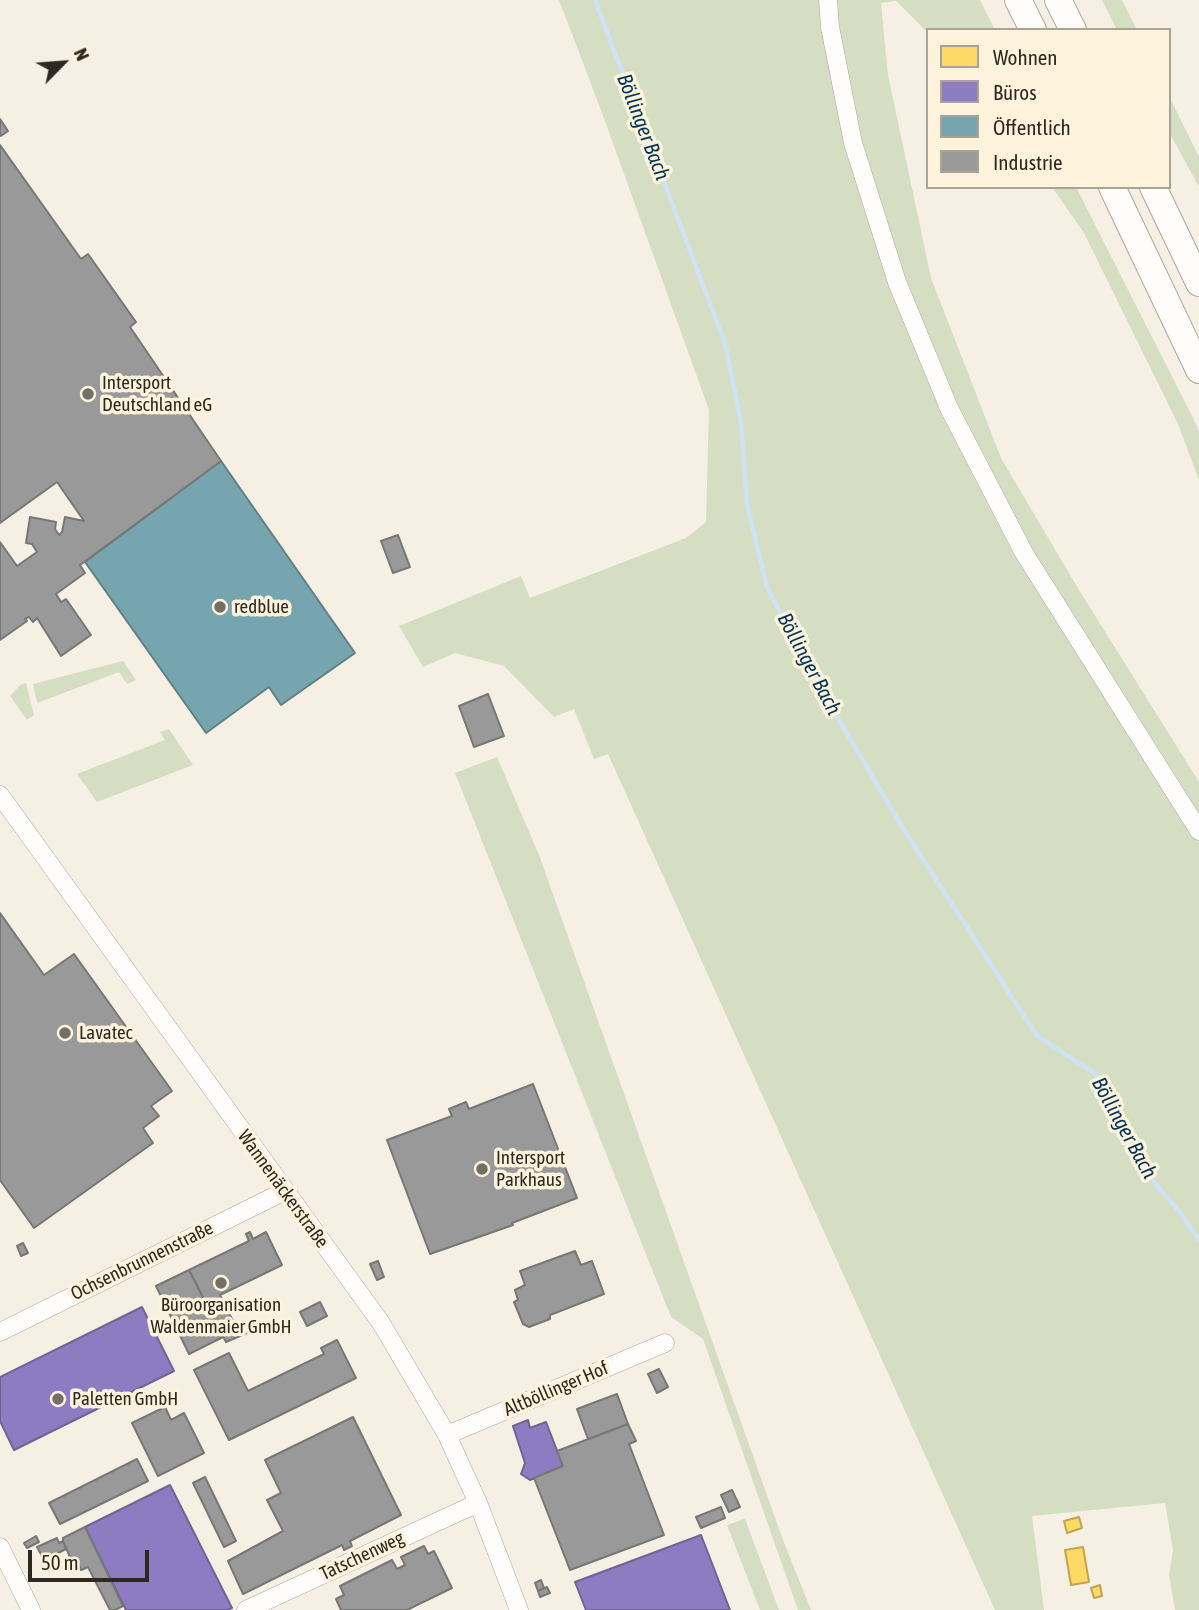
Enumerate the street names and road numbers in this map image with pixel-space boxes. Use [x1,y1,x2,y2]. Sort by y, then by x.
street label: Wannenäckerstraße [233,1126,333,1252]
street label: Ochsenbrunnenstraße [67,1217,217,1305]
street label: Altböllinger Hof [500,1357,612,1421]
street label: Tatschenweg [316,1527,408,1585]

